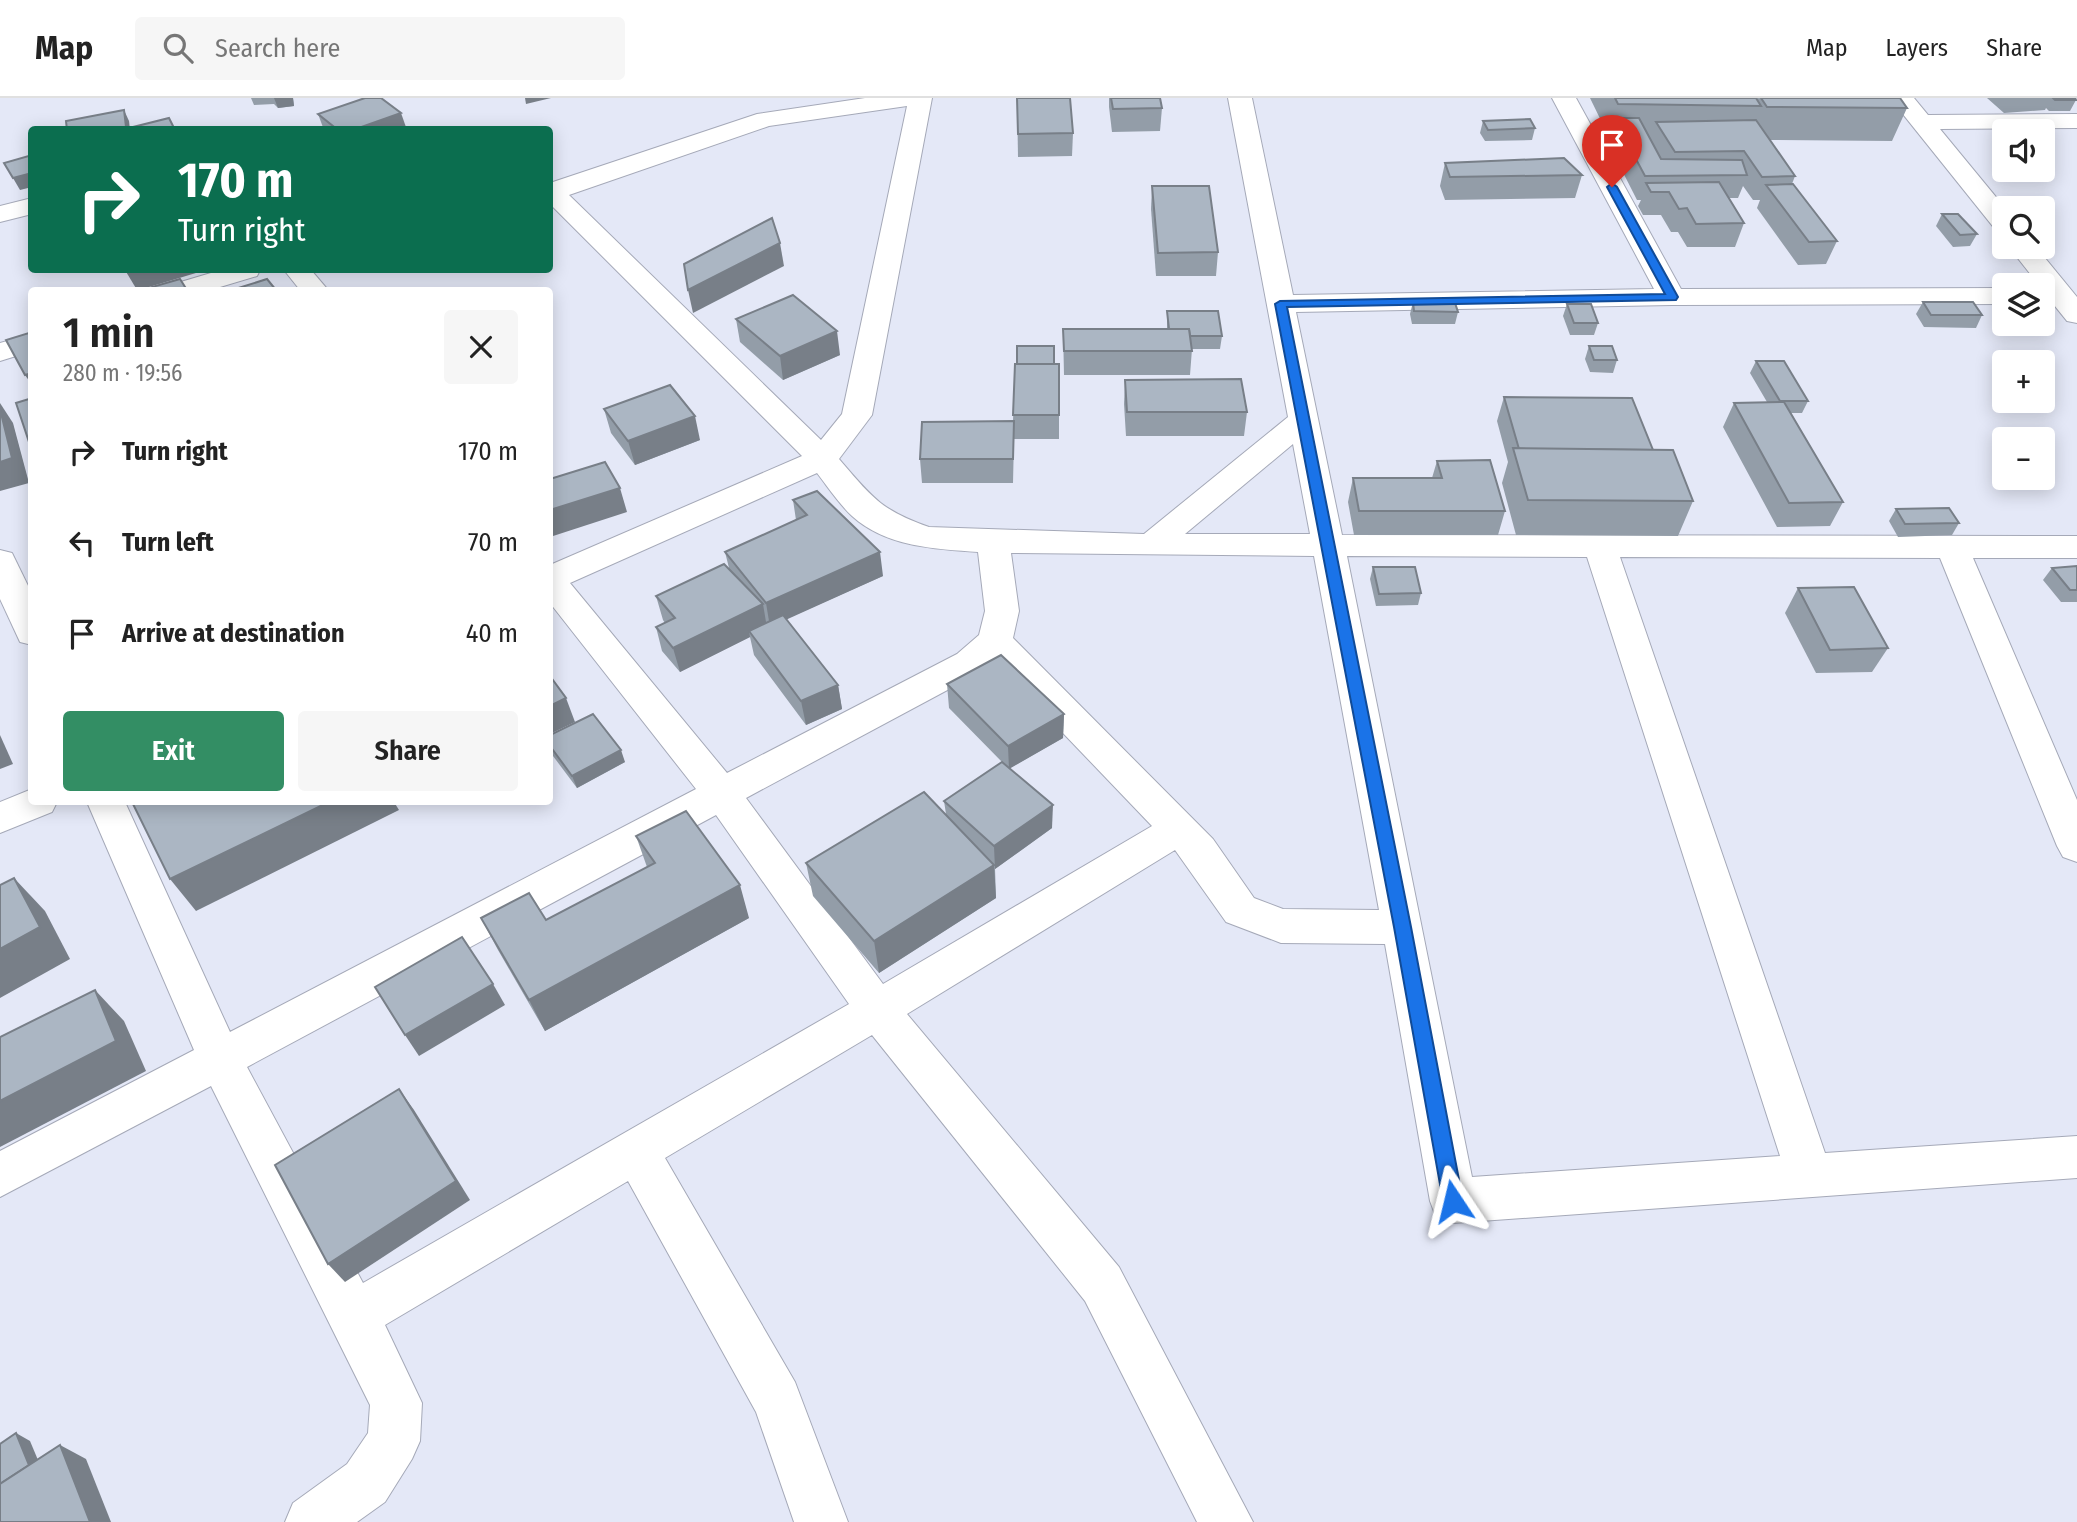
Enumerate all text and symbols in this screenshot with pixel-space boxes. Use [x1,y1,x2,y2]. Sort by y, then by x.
search box [135,17,625,80]
text: Map [35,28,93,68]
icon: search [159,29,197,67]
text: Search here [215,33,340,64]
text: Map [1806,34,1848,62]
text: Layers [1886,34,1948,62]
text: Share [1986,34,2042,62]
pin [1582,115,1642,187]
map controls [1992,119,2055,490]
button: sound [1992,119,2055,182]
icon: arrive [1593,126,1631,164]
text: 170 m [178,151,294,210]
icon: right [63,154,154,245]
button: search [1992,196,2055,259]
text: Turn right [178,211,305,249]
button: layers [1992,273,2055,336]
text: 1 min [63,308,154,358]
button: close [444,310,518,384]
button: + [1992,350,2055,413]
text: 280 m · 19:56 [63,359,183,387]
button: − [1992,427,2055,490]
icon: right [63,433,101,471]
text: Turn right [122,436,228,467]
text: 170 m [458,436,518,467]
icon: left [63,524,101,562]
text: Turn left [122,527,214,558]
text: 70 m [468,527,518,558]
icon: arrive [63,615,101,653]
text: Arrive at destination [122,618,345,649]
text: 40 m [466,618,518,649]
button: Exit [63,711,284,791]
button: Share [298,711,518,791]
position arrow [1416,1164,1490,1238]

